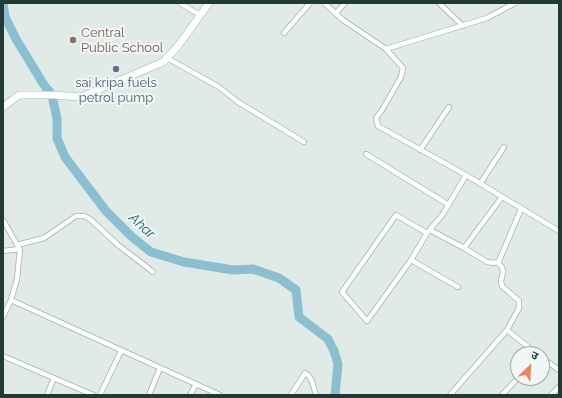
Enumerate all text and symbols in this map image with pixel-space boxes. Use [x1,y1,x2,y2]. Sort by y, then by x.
place label: Central Public School [81,25,163,56]
marker: Central Public School [68,35,78,45]
marker: sai kripa fuels petrol pump [111,64,121,74]
place label: sai kripa fuels petrol pump [75,75,157,106]
water label: Ahar [125,210,159,242]
north arrow [510,346,550,386]
text: उ [529,348,540,363]

